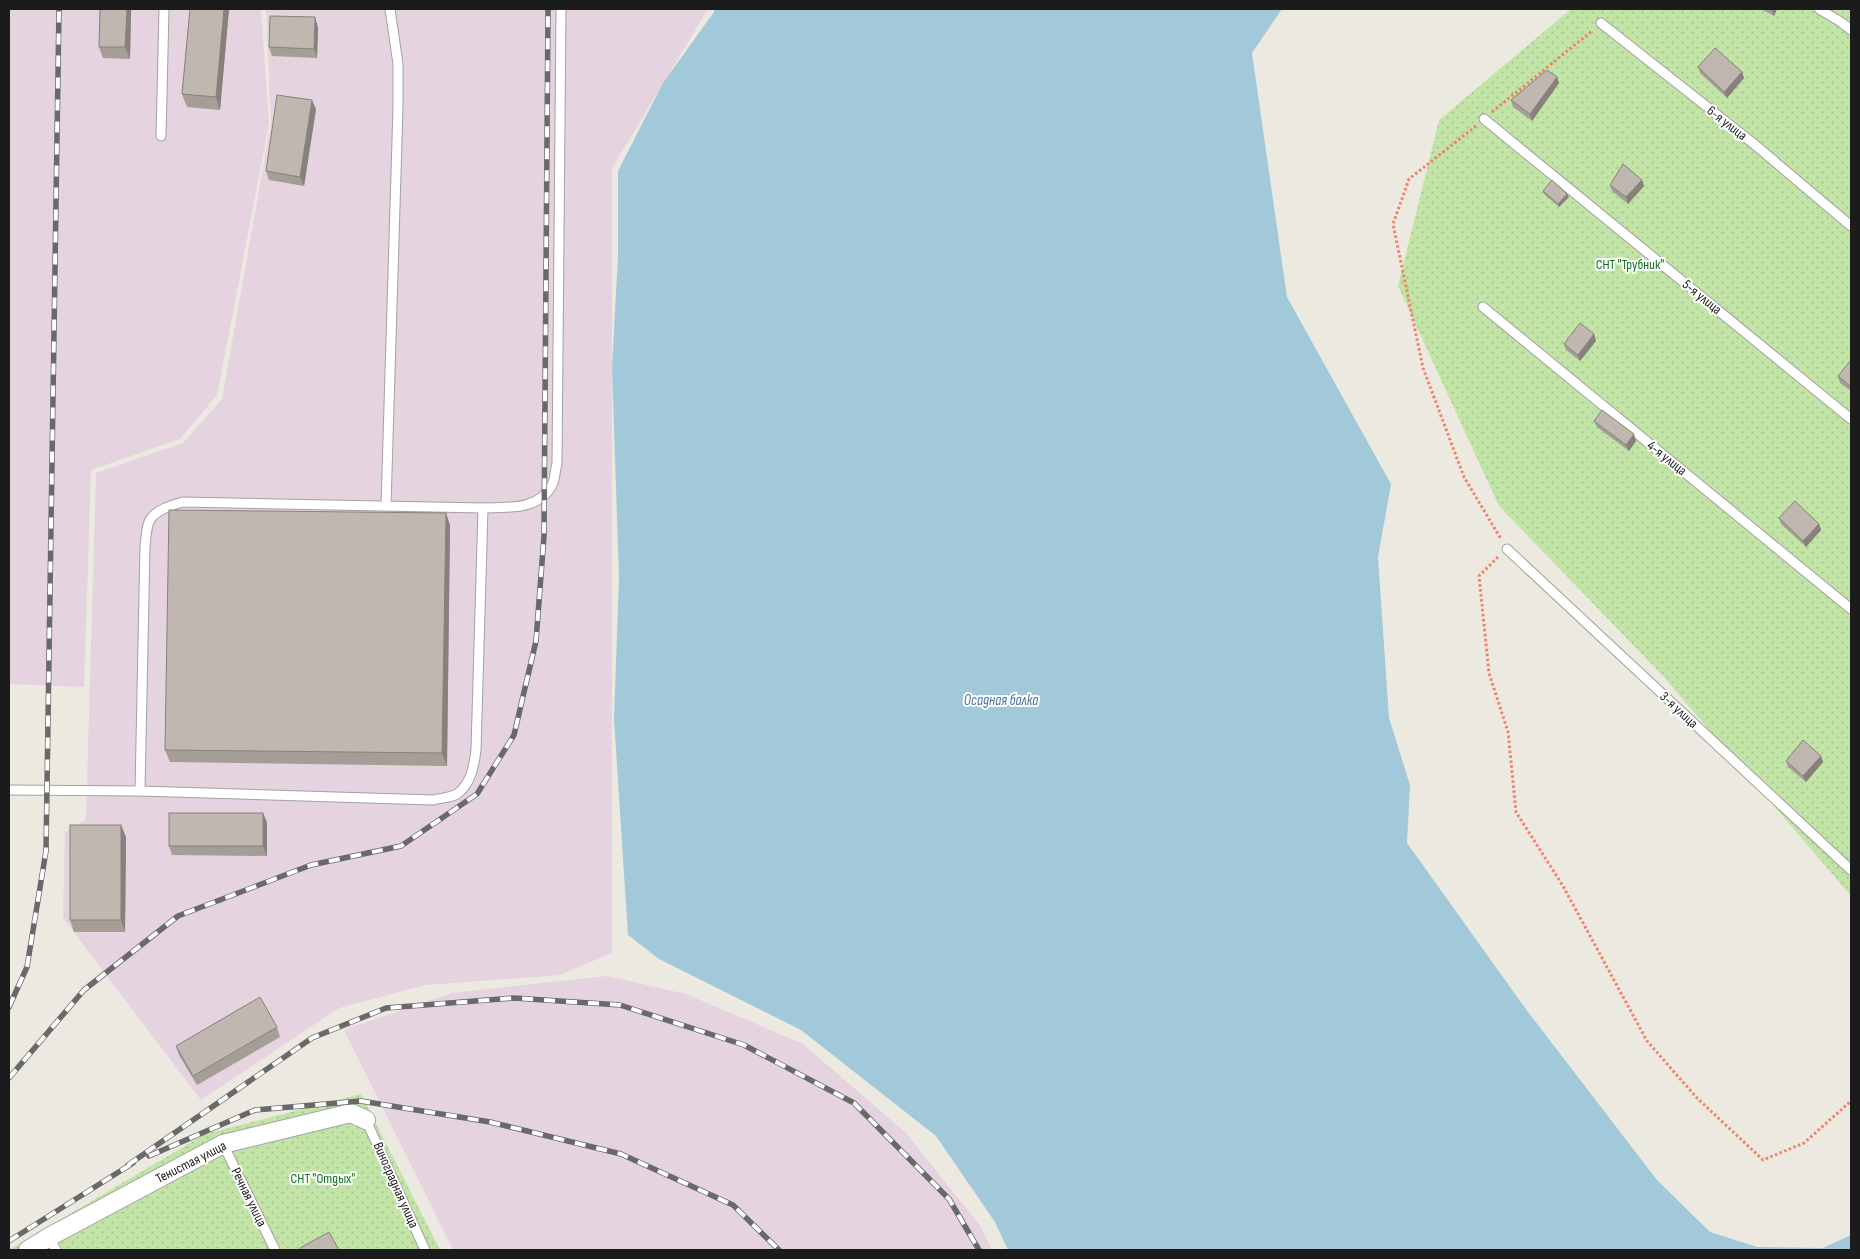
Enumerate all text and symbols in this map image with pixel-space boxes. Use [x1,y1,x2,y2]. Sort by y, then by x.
street label: 6-я улица [1704,102,1750,144]
park label: СНТ "Трубник" [1596,256,1664,273]
street label: 5-я улица [1679,276,1725,318]
street label: 4-я улица [1644,437,1690,479]
street label: 3-я улица [1656,688,1702,732]
water label: Осадная балка [964,691,1038,710]
street label: Тенистая улица [153,1137,229,1187]
street label: Виноградная улица [369,1139,423,1231]
street label: Речная улица [227,1165,271,1229]
park label: СНТ "Отдых" [291,1170,355,1187]

